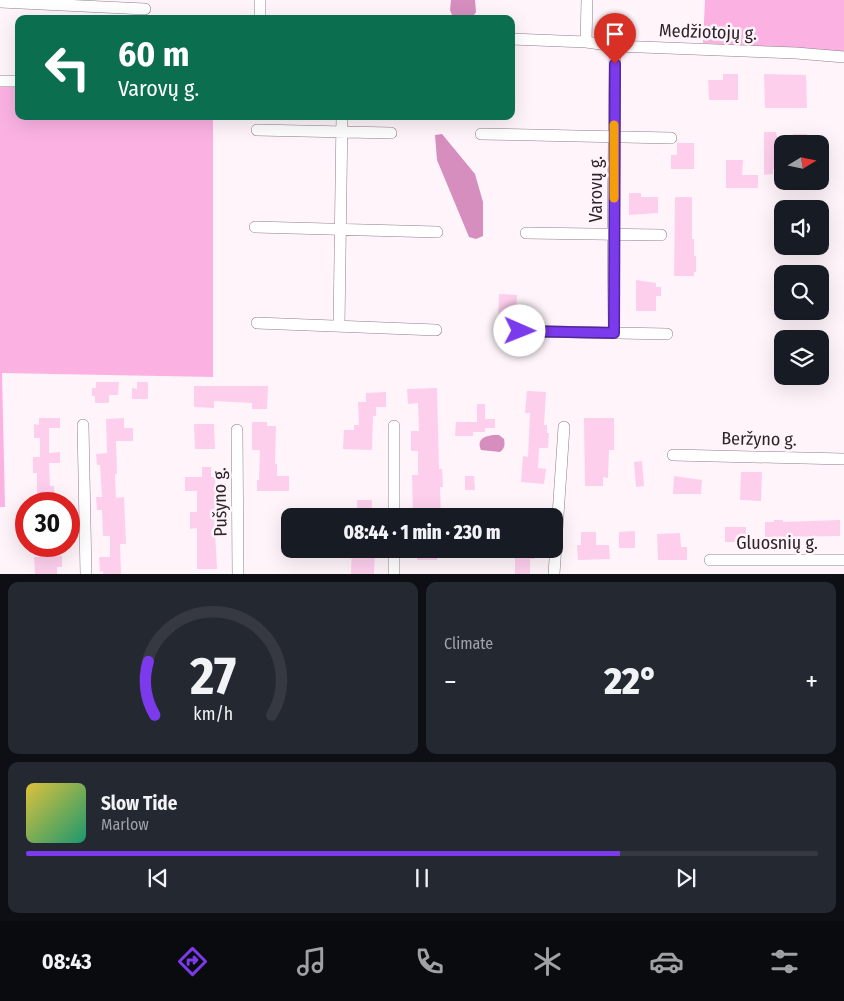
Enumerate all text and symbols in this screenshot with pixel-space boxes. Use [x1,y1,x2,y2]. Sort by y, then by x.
pin [594,13,636,64]
street label: Medžiotojų g. [659,19,758,45]
icon: arrive [601,20,629,48]
text: 60 m [118,33,189,75]
icon: left [35,35,100,100]
text: Varovų g. [118,75,199,102]
north arrow [774,135,829,190]
map controls [774,135,829,385]
street label: Varovų g. [585,156,607,222]
button: sound [774,200,829,255]
button: search [774,265,829,320]
position arrow [493,304,545,356]
button: layers [774,330,829,385]
street label: Beržyno g. [721,427,797,451]
street label: Pušyno g. [208,467,232,537]
speed limit sign: 30 [15,492,80,557]
text: 08:44 · 1 min · 230 m [343,521,501,544]
street label: Gluosnių g. [736,532,818,554]
text: Climate [444,634,493,653]
text: 27 [189,645,236,708]
text: 22° [604,658,658,704]
text: − [444,665,457,698]
text: + [805,665,818,698]
text: km/h [193,703,233,725]
text: Slow Tide [101,792,177,815]
text: Marlow [101,815,149,834]
icon: previous [144,864,172,892]
icon: pause [408,864,436,892]
icon: next [672,864,700,892]
icon: directions [175,944,210,979]
icon: music [294,944,329,979]
icon: phone [412,944,447,979]
icon: climate [530,944,565,979]
icon: car [649,944,684,979]
icon: filters [767,944,802,979]
text: 08:43 [42,948,92,975]

